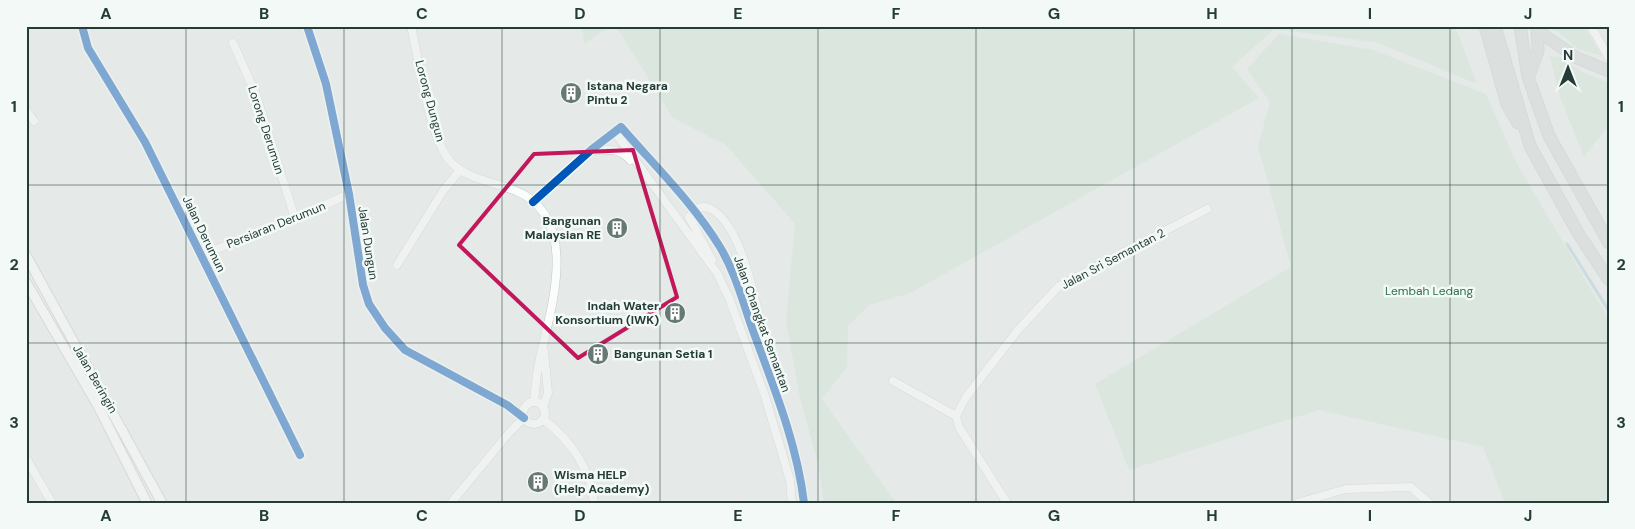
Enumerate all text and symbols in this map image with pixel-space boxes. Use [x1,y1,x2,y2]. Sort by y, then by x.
text: A [100,3,112,24]
text: B [259,3,269,24]
text: C [416,3,428,24]
text: D [574,3,586,24]
text: E [733,3,743,24]
text: F [892,3,901,24]
text: G [1048,3,1060,24]
text: H [1206,3,1218,24]
text: I [1368,3,1372,24]
text: J [1524,3,1532,24]
north arrow [1542,42,1592,92]
text: N [1563,46,1573,64]
street label: Lorong Dungun [411,58,449,144]
place label: Istana Negara Pintu 2 [587,78,668,108]
building icon: Istana Negara Pintu 2 [559,81,583,105]
street label: Lorong Derumun [244,84,288,176]
text: 1 [11,96,17,117]
text: 1 [1618,96,1624,117]
street label: Jalan Derumun [179,193,229,275]
street label: Persiaran Derumun [224,198,328,252]
street label: Jalan Dungun [354,205,382,281]
place label: Bangunan Malaysian RE [525,213,601,243]
building icon: Bangunan Malaysian RE [605,216,629,240]
street label: Jalan Sri Semantan 2 [1058,225,1168,293]
text: 2 [9,254,19,275]
street label: Jalan Changkat Semantan [730,254,794,394]
text: 2 [1616,254,1626,275]
park label: Lembah Ledang [1385,283,1473,299]
place label: Indah Water Konsortium (IWK) [555,298,659,328]
building icon: Indah Water Konsortium (IWK) [663,301,687,325]
street label: Jalan Beringin [69,342,121,416]
building icon: Bangunan Setia 1 [586,342,610,366]
place label: Bangunan Setia 1 [614,346,712,362]
text: 3 [9,412,19,433]
text: 3 [1616,412,1626,433]
place label: Wisma HELP (Help Academy) [554,467,649,497]
building icon: Wisma HELP (Help Academy) [526,470,550,494]
text: A [100,505,112,526]
text: B [259,505,269,526]
text: C [416,505,428,526]
text: D [574,505,586,526]
text: E [733,505,743,526]
text: F [892,505,901,526]
text: G [1048,505,1060,526]
text: H [1206,505,1218,526]
text: I [1368,505,1372,526]
text: J [1524,505,1532,526]

